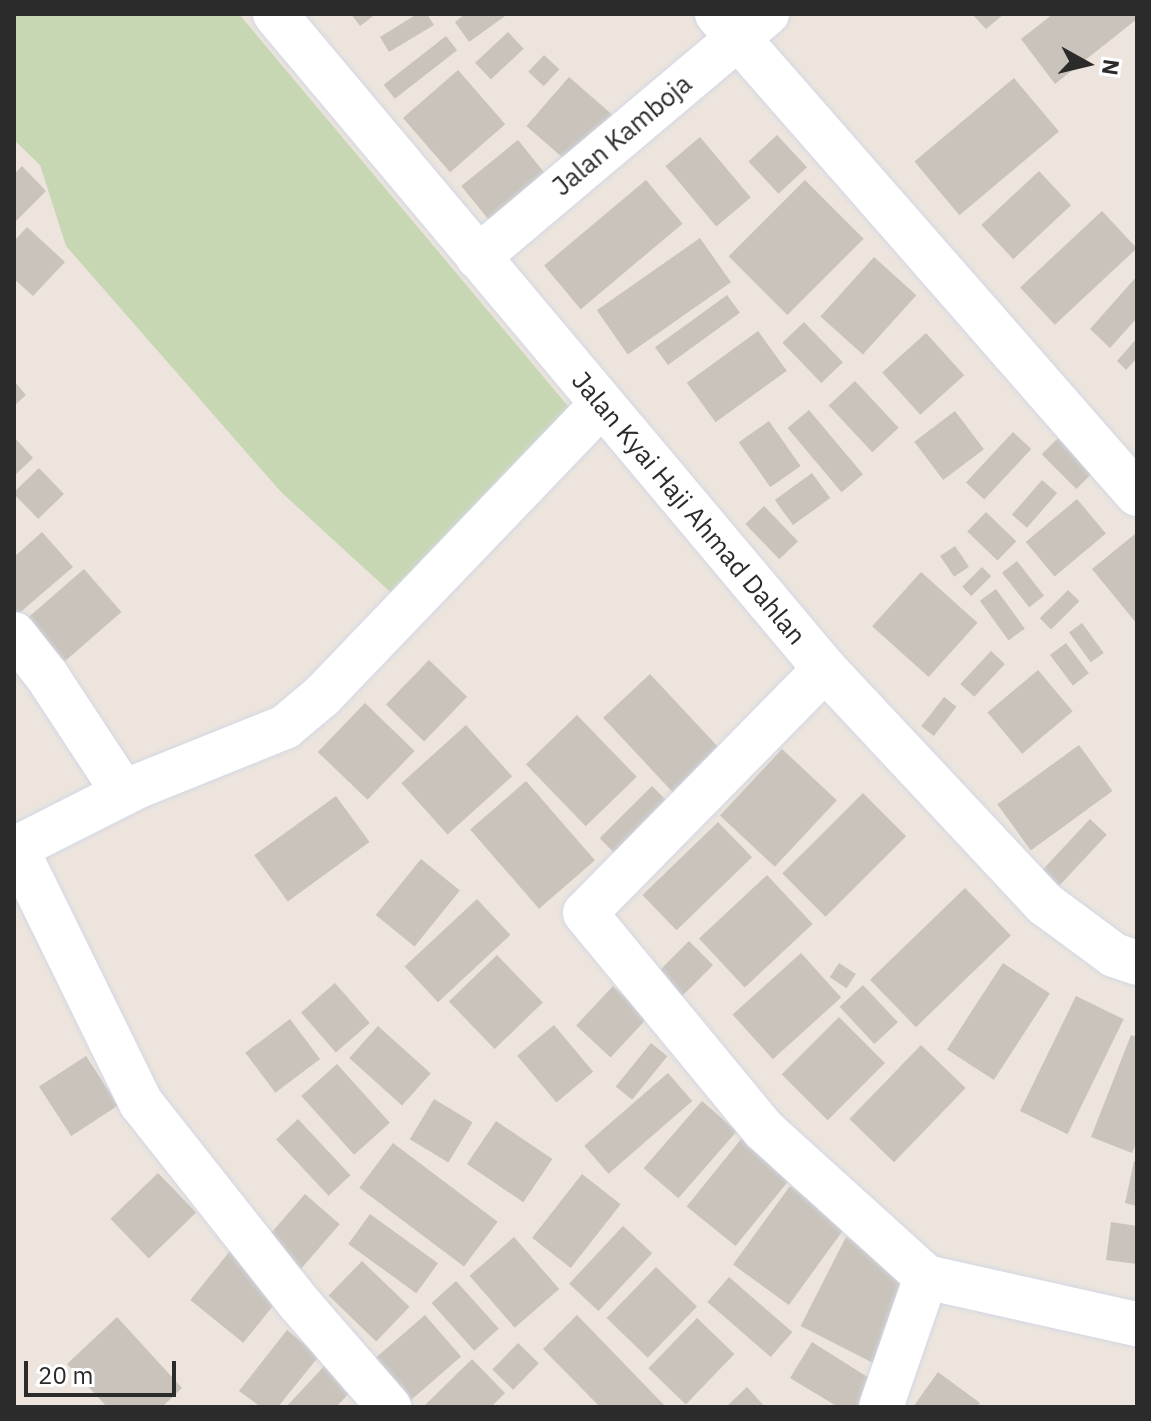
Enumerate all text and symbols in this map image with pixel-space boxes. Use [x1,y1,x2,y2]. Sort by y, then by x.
north arrow [1047,24,1127,104]
text: N [1096,58,1127,77]
street label: Jalan Kamboja [546,68,698,202]
street label: Jalan Kyai Haji Ahmad Dahlan [566,365,812,651]
scale bar [28,1345,180,1395]
text: 20 m [38,1359,93,1391]

